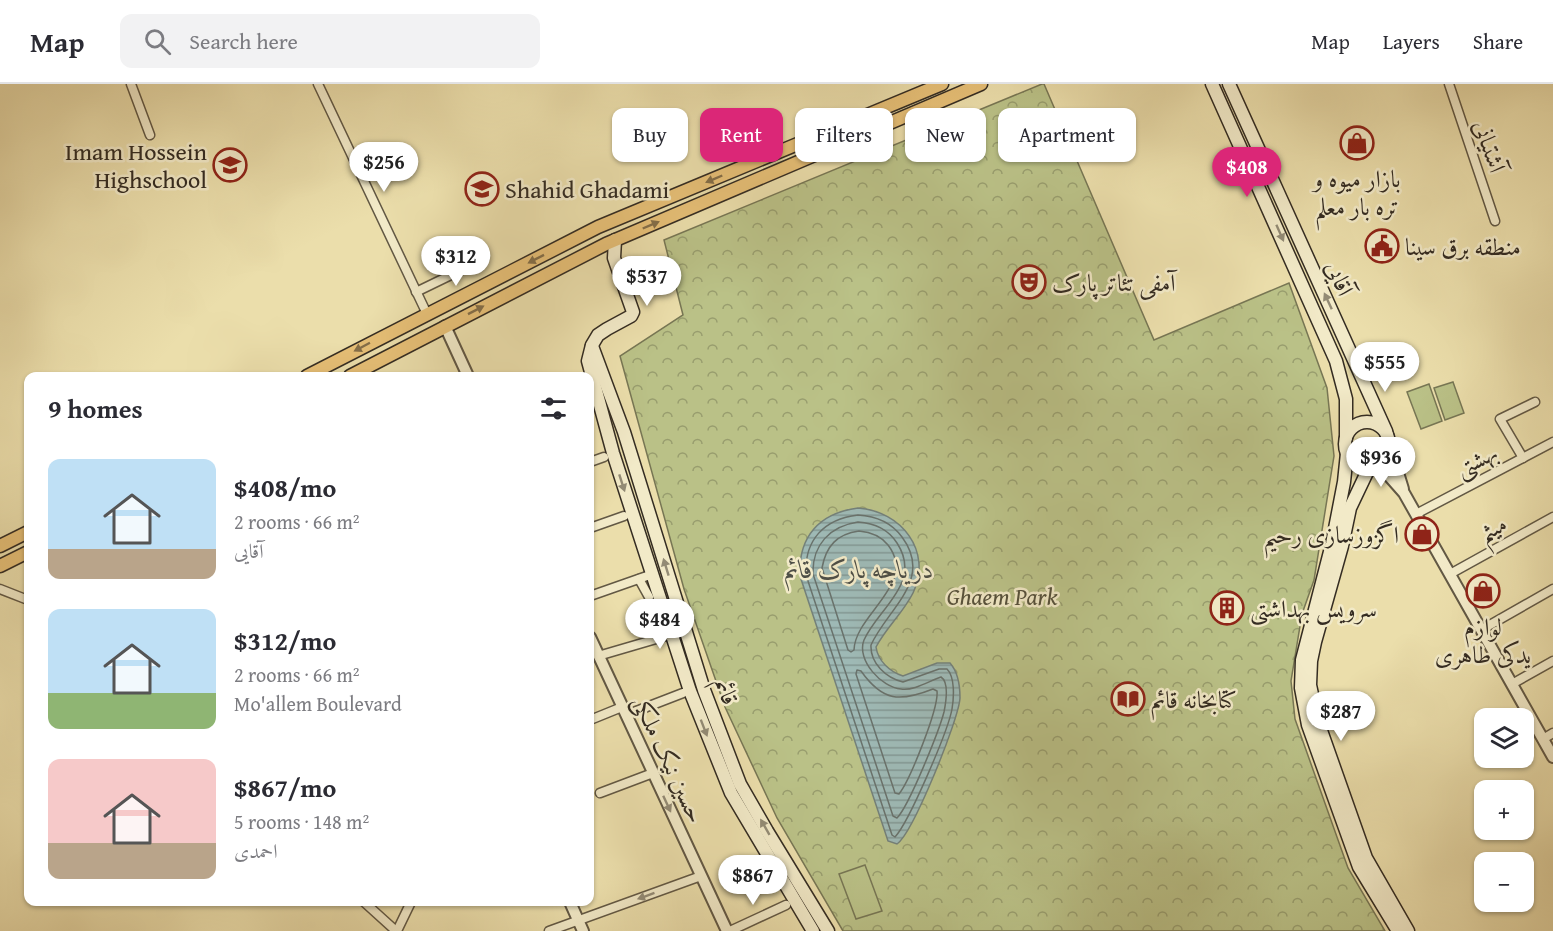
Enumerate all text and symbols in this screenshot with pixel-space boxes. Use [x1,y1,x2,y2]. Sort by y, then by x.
search box [120,14,540,68]
text: Map [30,21,84,62]
icon: search [141,25,174,58]
text: Search here [189,25,298,57]
text: Map [1311,26,1350,57]
text: Layers [1383,26,1440,57]
text: Share [1473,26,1523,57]
chip: Buy [612,108,688,162]
chip: Rent [700,108,783,162]
chip: Filters [795,108,893,162]
chip: New [905,108,986,162]
chip: Apartment [998,108,1136,162]
street label: آشتیانی [1465,115,1516,180]
shop icon: بازار میوه و تره بار معلم [1339,125,1375,161]
place label: Imam Hossein Highschool [65,134,208,197]
pin: $256 [348,142,420,193]
school or university icon: Imam Hossein Highschool [212,147,248,183]
text: $256 [363,147,405,176]
pin: $408 [1211,147,1283,198]
text: $408 [1226,152,1268,181]
place label: بازار میوه و تره بار معلم [1311,161,1400,231]
school or university icon: Shahid Ghadami [464,171,500,207]
place label: Shahid Ghadami [505,172,670,207]
one-way arrow [705,175,723,184]
one-way arrow [642,220,659,229]
one-way arrow [1275,224,1284,241]
public building icon: منطقه برق سینا [1364,228,1400,264]
place label: منطقه برق سینا [1405,229,1521,264]
pin: $312 [420,236,492,287]
text: $312 [435,241,477,270]
one-way arrow [527,253,545,263]
street label: آقایی [1317,255,1364,304]
pin: $537 [611,256,683,307]
text: $537 [626,261,668,290]
theatre icon: آمفی تئاتر پارک [1011,264,1047,300]
place label: آمفی تئاتر پارک [1052,265,1178,300]
one-way arrow [1323,293,1332,310]
one-way arrow [467,306,484,315]
one-way arrow [354,342,371,352]
pin: $555 [1349,342,1421,393]
text: $555 [1364,347,1406,376]
text: 9 homes [48,389,143,428]
icon: filters [537,392,570,425]
street label: بهشتی [1448,434,1504,486]
pin: $936 [1345,437,1417,488]
text: $936 [1360,442,1402,471]
text: $408/mo [234,468,336,507]
one-way arrow [618,474,628,492]
icon: home [96,483,168,555]
street label: میثم [1471,506,1516,556]
text: 2 rooms · 66 m² [234,507,360,536]
shop icon: اگزوزسازی رحیم [1404,516,1440,552]
place label: اگزوزسازی رحیم [1263,517,1399,559]
text: آقایی [234,536,264,565]
water label: دریاچه پارک قائم [784,549,934,592]
one-way arrow [661,558,670,576]
shop icon: لوازم یدکی طاهری [1465,573,1501,609]
park label: Ghaem Park [947,579,1057,614]
building icon: سرویس بهداشتی [1209,590,1245,626]
place label: سرویس بهداشتی [1250,591,1377,626]
pin: $484 [624,599,696,650]
text: $484 [639,604,681,633]
place label: لوازم یدکی طاهری [1435,609,1531,672]
text: $312/mo [234,621,336,660]
icon: home [96,633,168,705]
text: 2 rooms · 66 m² [234,660,360,689]
street label: قائم [702,672,748,711]
library icon: کتابخانه قائم [1110,681,1146,717]
place label: کتابخانه قائم [1151,682,1237,721]
text: Mo'allem Boulevard [234,689,402,718]
street label: حسین نیک ملکی [624,689,714,829]
pin: $287 [1305,691,1377,742]
text: $287 [1320,696,1362,725]
map controls [1474,708,1534,912]
button: layers [1474,708,1534,768]
one-way arrow [699,719,709,737]
text: $867/mo [234,768,336,807]
button: + [1474,780,1534,840]
icon: home [96,783,168,855]
one-way arrow [663,795,672,812]
text: 5 rooms · 148 m² [234,807,369,836]
one-way arrow [760,819,770,836]
text: احمدی [234,836,278,865]
button: − [1474,852,1534,912]
pin: $867 [717,855,789,906]
text: $867 [732,860,774,889]
one-way arrow [637,891,655,901]

